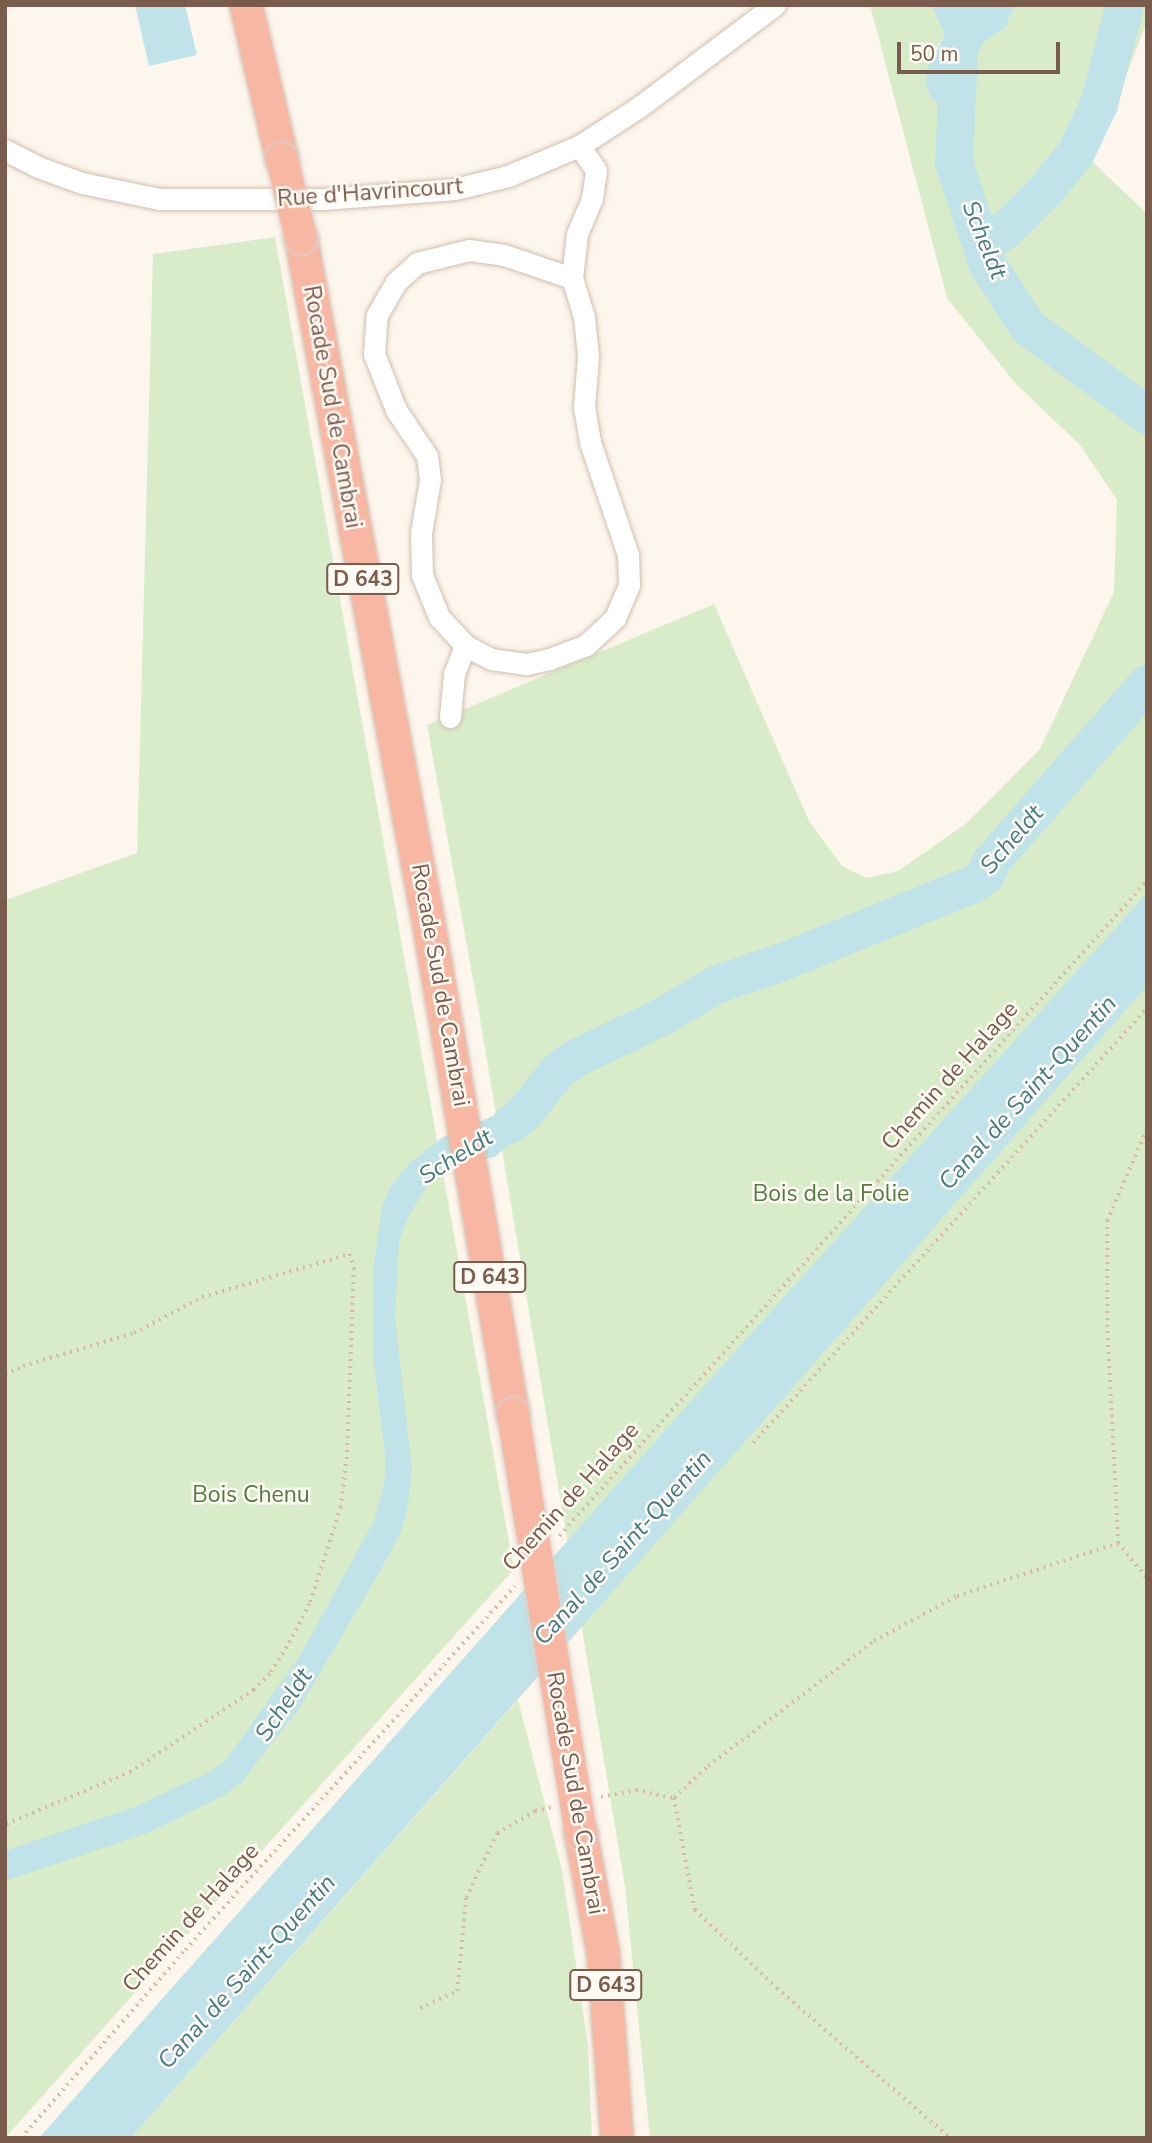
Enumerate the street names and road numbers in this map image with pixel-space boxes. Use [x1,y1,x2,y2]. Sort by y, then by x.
street label: Rue d'Havrincourt [276,173,464,213]
street label: Rocade Sud de Cambrai [297,283,367,531]
road number: D 643 [326,562,400,596]
street label: Rocade Sud de Cambrai [405,861,475,1109]
street label: Chemin de Halage [876,996,1024,1156]
road number: D 643 [453,1260,527,1294]
street label: Chemin de Halage [497,1417,645,1577]
street label: Rocade Sud de Cambrai [540,1669,610,1917]
street label: Chemin de Halage [117,1838,265,1998]
road number: D 643 [569,1968,643,2002]

